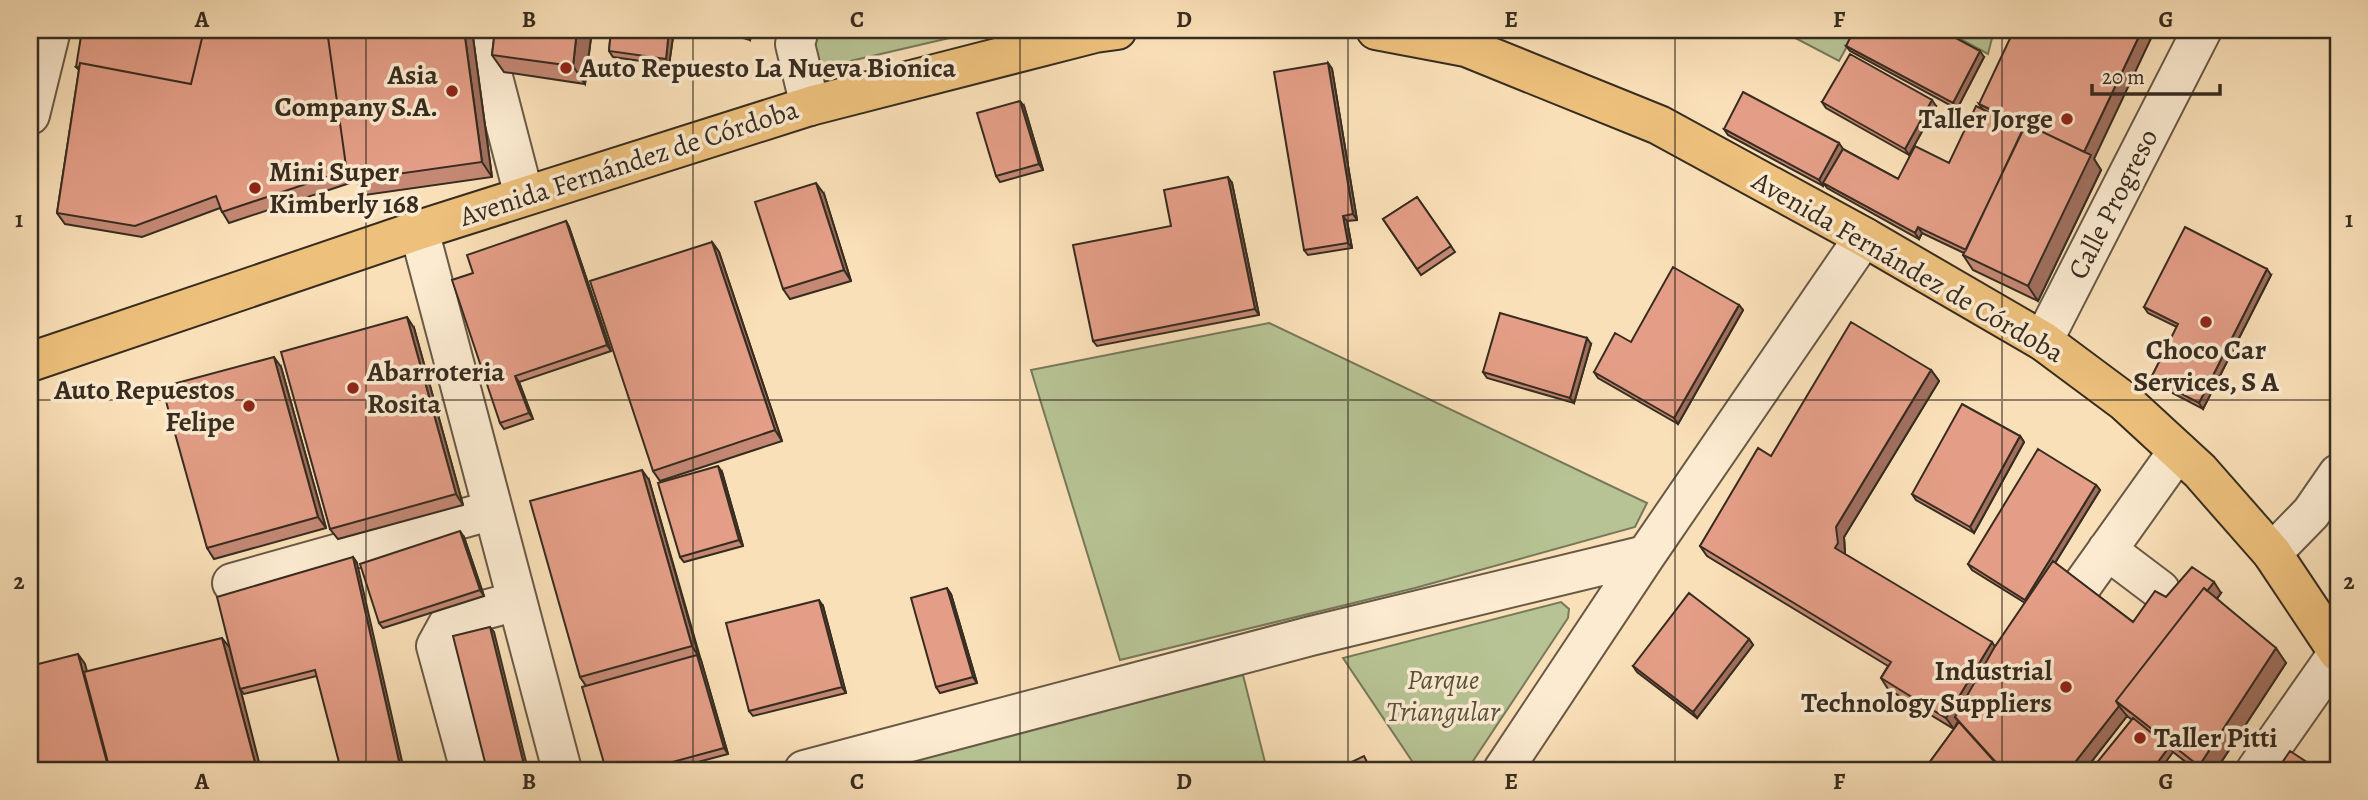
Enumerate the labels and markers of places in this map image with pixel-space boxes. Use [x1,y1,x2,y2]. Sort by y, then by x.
place label: Auto Repuesto La Nueva Bionica [579,49,957,87]
place label: Asia Company S.A. [275,56,438,126]
marker: Auto Repuesto La Nueva Bionica [558,60,574,76]
marker: Asia Company S.A. [444,83,460,99]
place label: Taller Jorge [1919,100,2053,138]
marker: Taller Jorge [2059,111,2075,127]
place label: Mini Super Kimberly 168 [269,153,419,223]
marker: Mini Super Kimberly 168 [247,180,263,196]
marker: Choco Car Services, S A [2198,314,2214,330]
place label: Choco Car Services, S A [2133,331,2279,401]
place label: Abarroteria Rosita [366,353,505,423]
place label: Auto Repuestos Felipe [53,371,235,441]
marker: Abarroteria Rosita [345,380,361,396]
marker: Auto Repuestos Felipe [241,398,257,414]
place label: Industrial Technology Suppliers [1801,652,2053,722]
marker: Industrial Technology Suppliers [2058,679,2074,695]
place label: Taller Pitti [2154,719,2277,757]
marker: Taller Pitti [2132,730,2148,746]

